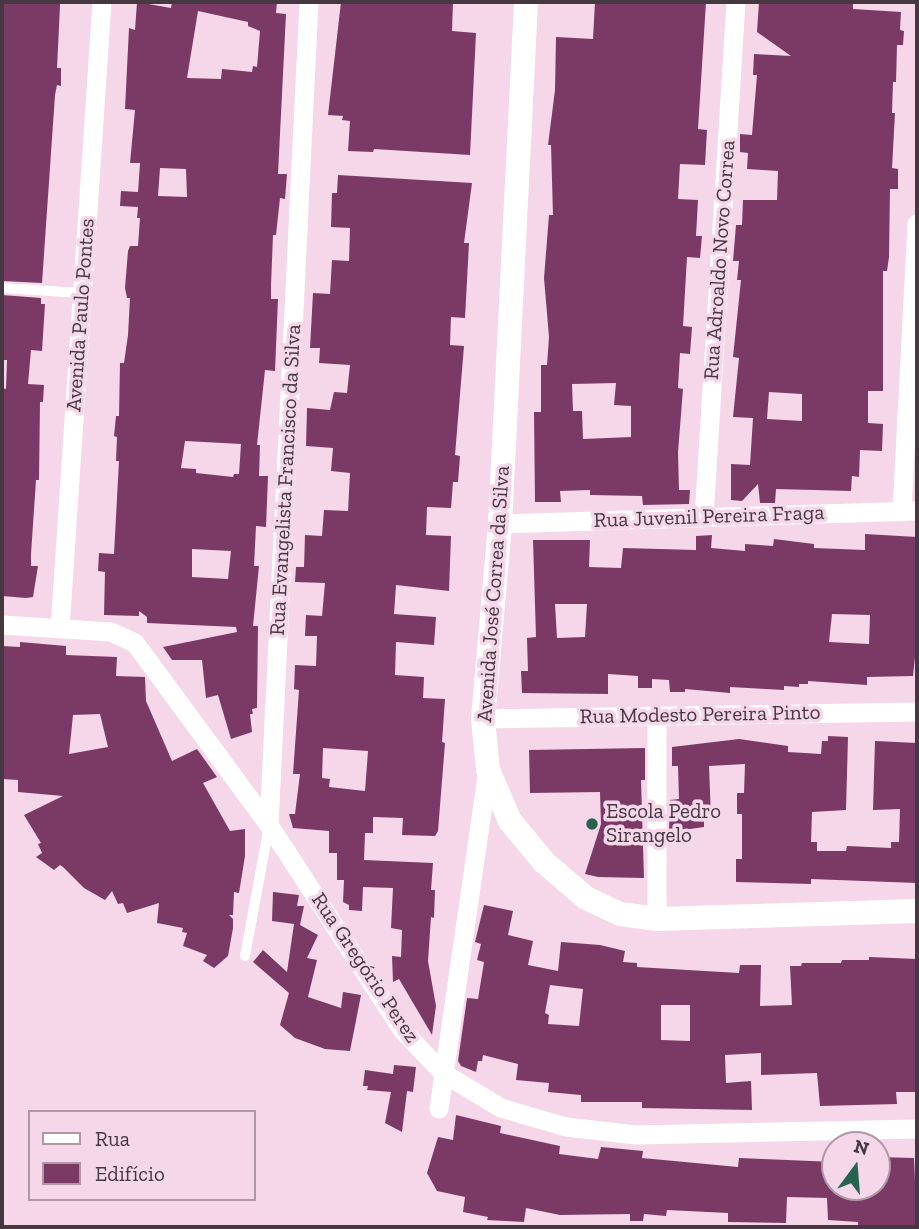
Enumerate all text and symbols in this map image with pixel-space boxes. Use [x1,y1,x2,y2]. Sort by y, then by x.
street label: Rua Adroaldo Novo Correa [699,139,741,381]
street label: Avenida Paulo Pontes [62,218,100,412]
street label: Rua Evangelista Francisco da Silva [265,324,307,636]
street label: Avenida José Correa da Silva [472,465,516,723]
street label: Rua Juvenil Pereira Fraga [593,500,825,534]
street label: Rua Modesto Pereira Pinto [579,700,821,730]
place label: Escola Pedro Sirangelo [606,799,721,849]
marker: Escola Pedro Sirangelo [584,816,600,832]
street label: Rua Gregório Perez [306,888,424,1048]
legend [28,1110,256,1201]
text: Rua [95,1126,130,1151]
north arrow [821,1131,891,1201]
text: N [851,1134,871,1160]
text: Edifício [95,1161,165,1186]

